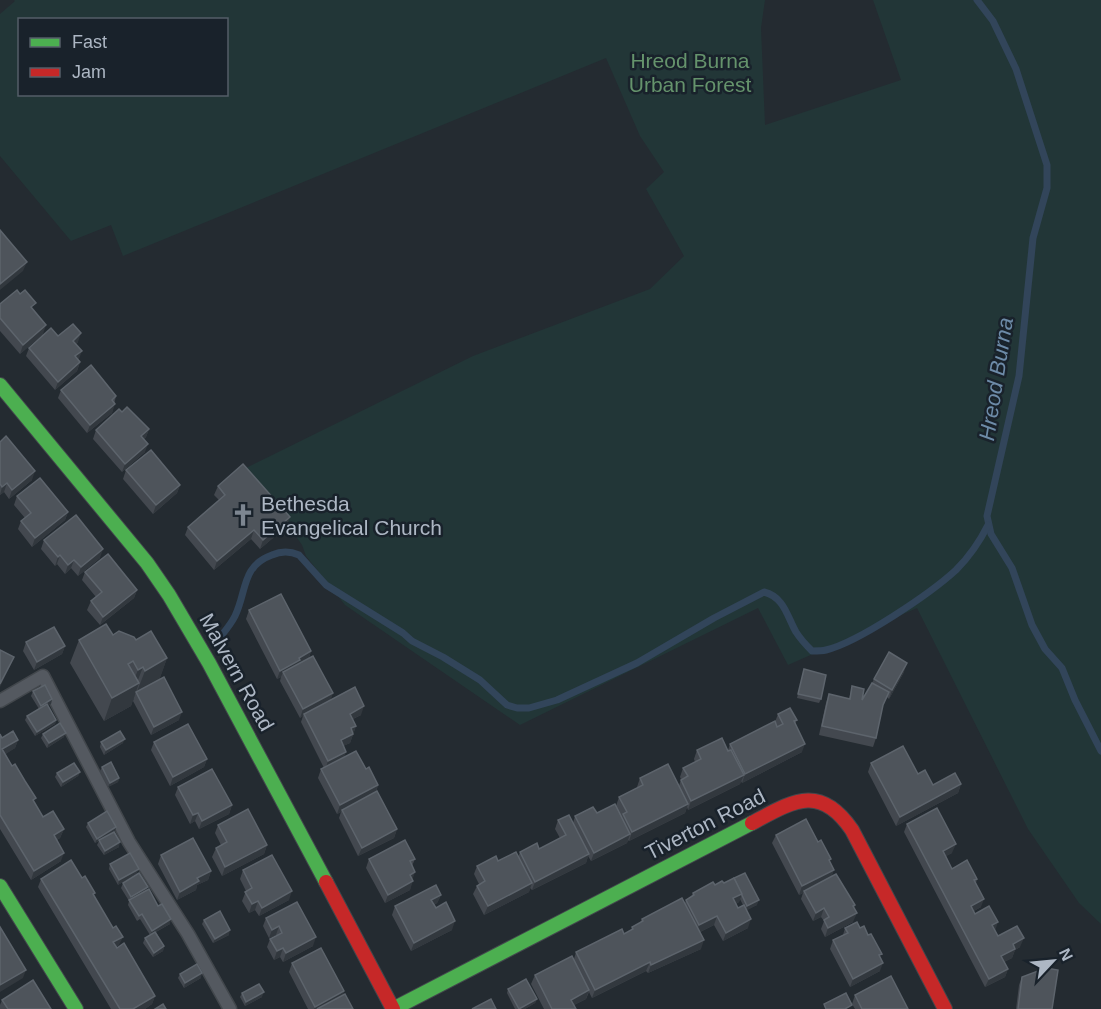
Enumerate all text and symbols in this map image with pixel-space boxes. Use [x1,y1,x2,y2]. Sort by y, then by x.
legend [18,18,228,96]
text: Fast [72,32,107,52]
park label: Hreod Burna Urban Forest [629,49,751,96]
text: Jam [72,62,106,82]
water label: Hreod Burna [974,315,1018,443]
place label: Bethesda Evangelical Church [261,492,442,539]
church icon: Bethesda Evangelical Church [230,502,256,528]
street label: Malvern Road [195,609,279,735]
street label: Tiverton Road [641,784,769,864]
north arrow [1023,931,1083,991]
text: N [1056,946,1076,964]

